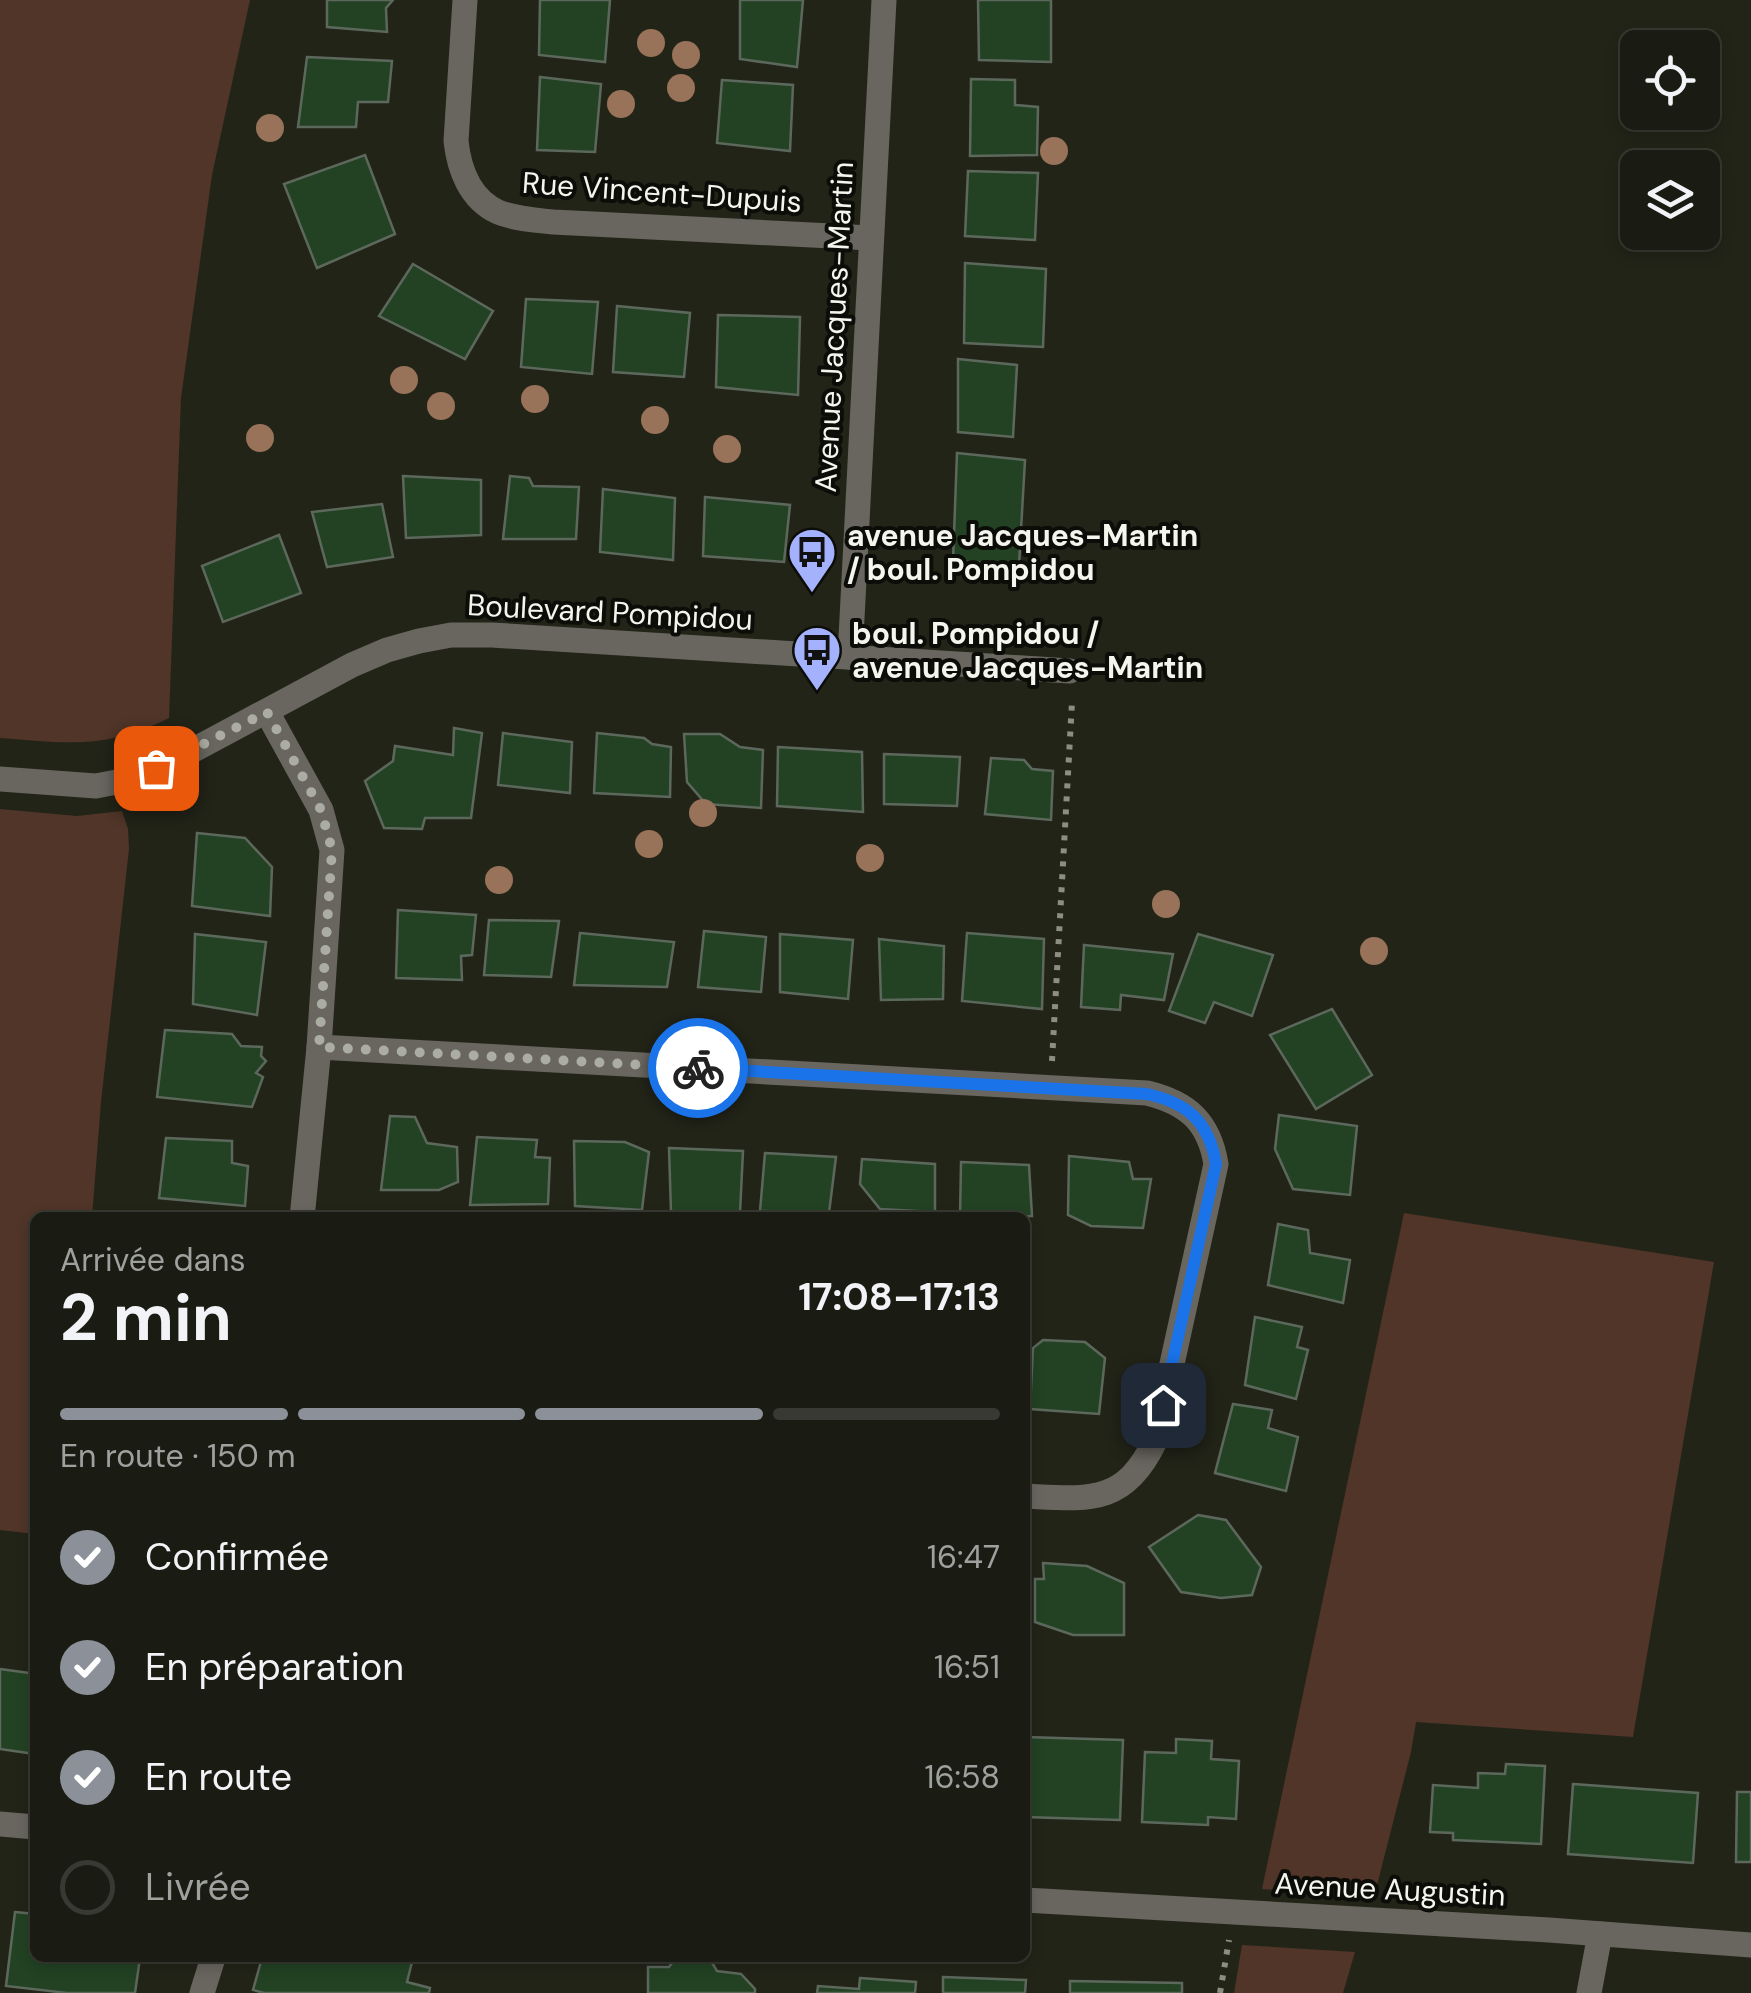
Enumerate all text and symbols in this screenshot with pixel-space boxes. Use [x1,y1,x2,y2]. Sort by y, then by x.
map controls [1620,30,1720,250]
button: locate [1620,30,1720,130]
button: layers [1620,150,1720,250]
street label: Avenue Jacques-Martin [806,160,862,494]
street label: Rue Vincent-Dupuis [521,163,803,221]
place label: avenue Jacques-Martin / boul. Pompidou [847,516,1198,589]
bus stop icon: avenue Jacques-Martin / boul. Pompidou [786,526,838,594]
street label: Boulevard Pompidou [466,585,754,639]
place label: boul. Pompidou / avenue Jacques-Martin [852,614,1203,687]
bus stop icon: boul. Pompidou / avenue Jacques-Martin [791,624,843,692]
pin [114,726,199,811]
icon: bag [129,741,184,796]
courier [648,1018,748,1118]
icon: bike [671,1041,726,1096]
text: Arrivée dans [60,1239,245,1281]
text: 17:08–17:13 [798,1272,1000,1322]
text: 2 min [60,1276,232,1360]
pin [1121,1363,1206,1448]
icon: home [1136,1378,1191,1433]
text: En route · 150 m [60,1435,296,1477]
icon: check [60,1530,115,1585]
text: Confirmée [145,1532,329,1582]
text: 16:47 [927,1536,1000,1578]
icon: check [60,1640,115,1695]
text: En préparation [145,1642,404,1692]
text: 16:51 [934,1646,1000,1688]
icon: check [60,1750,115,1805]
text: En route [145,1752,292,1802]
text: 16:58 [924,1756,1000,1798]
text: Livrée [145,1862,251,1912]
street label: Avenue Augustin [1274,1863,1506,1915]

